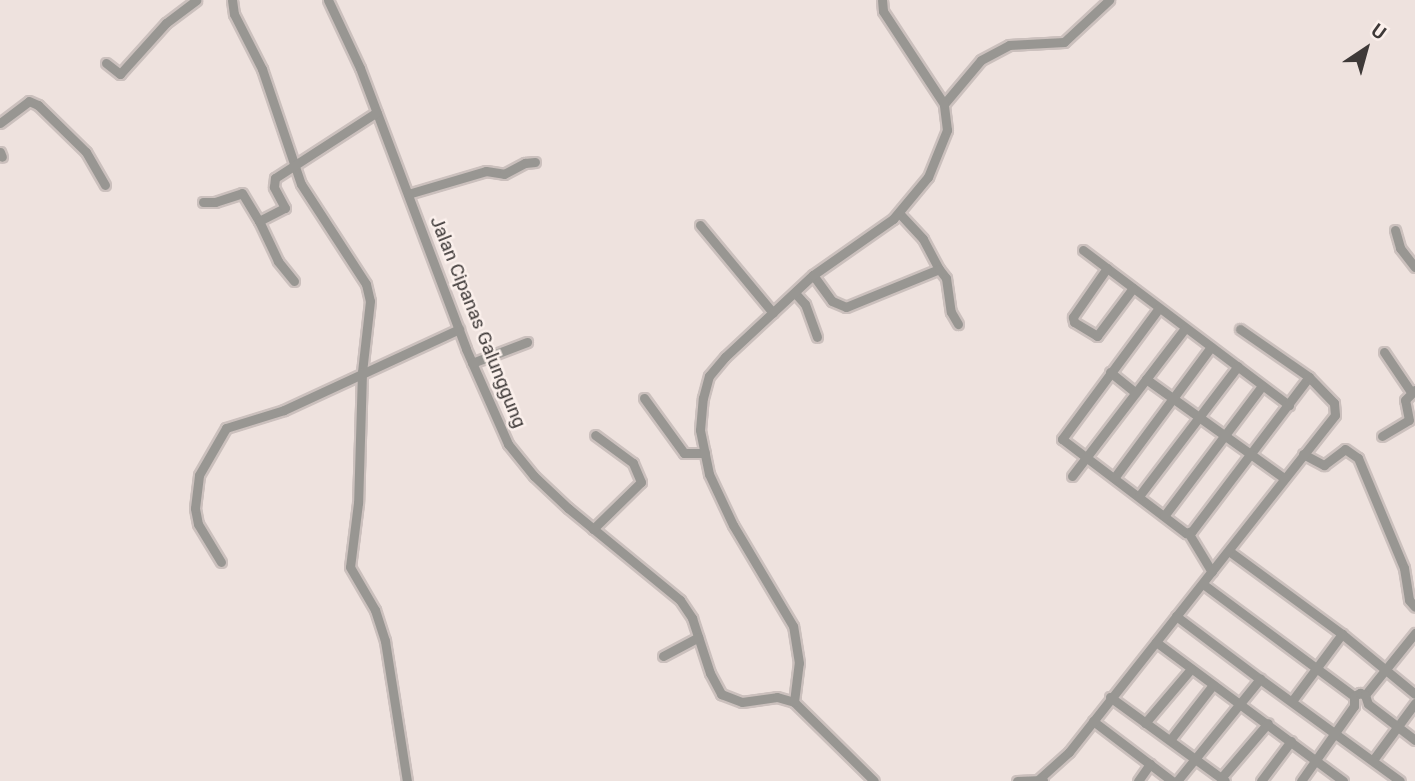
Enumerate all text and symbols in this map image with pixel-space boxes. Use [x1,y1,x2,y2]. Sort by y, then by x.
north arrow [1331,14,1401,84]
text: U [1367,19,1390,45]
street label: Jalan Cipanas Galunggung [425,213,531,431]

